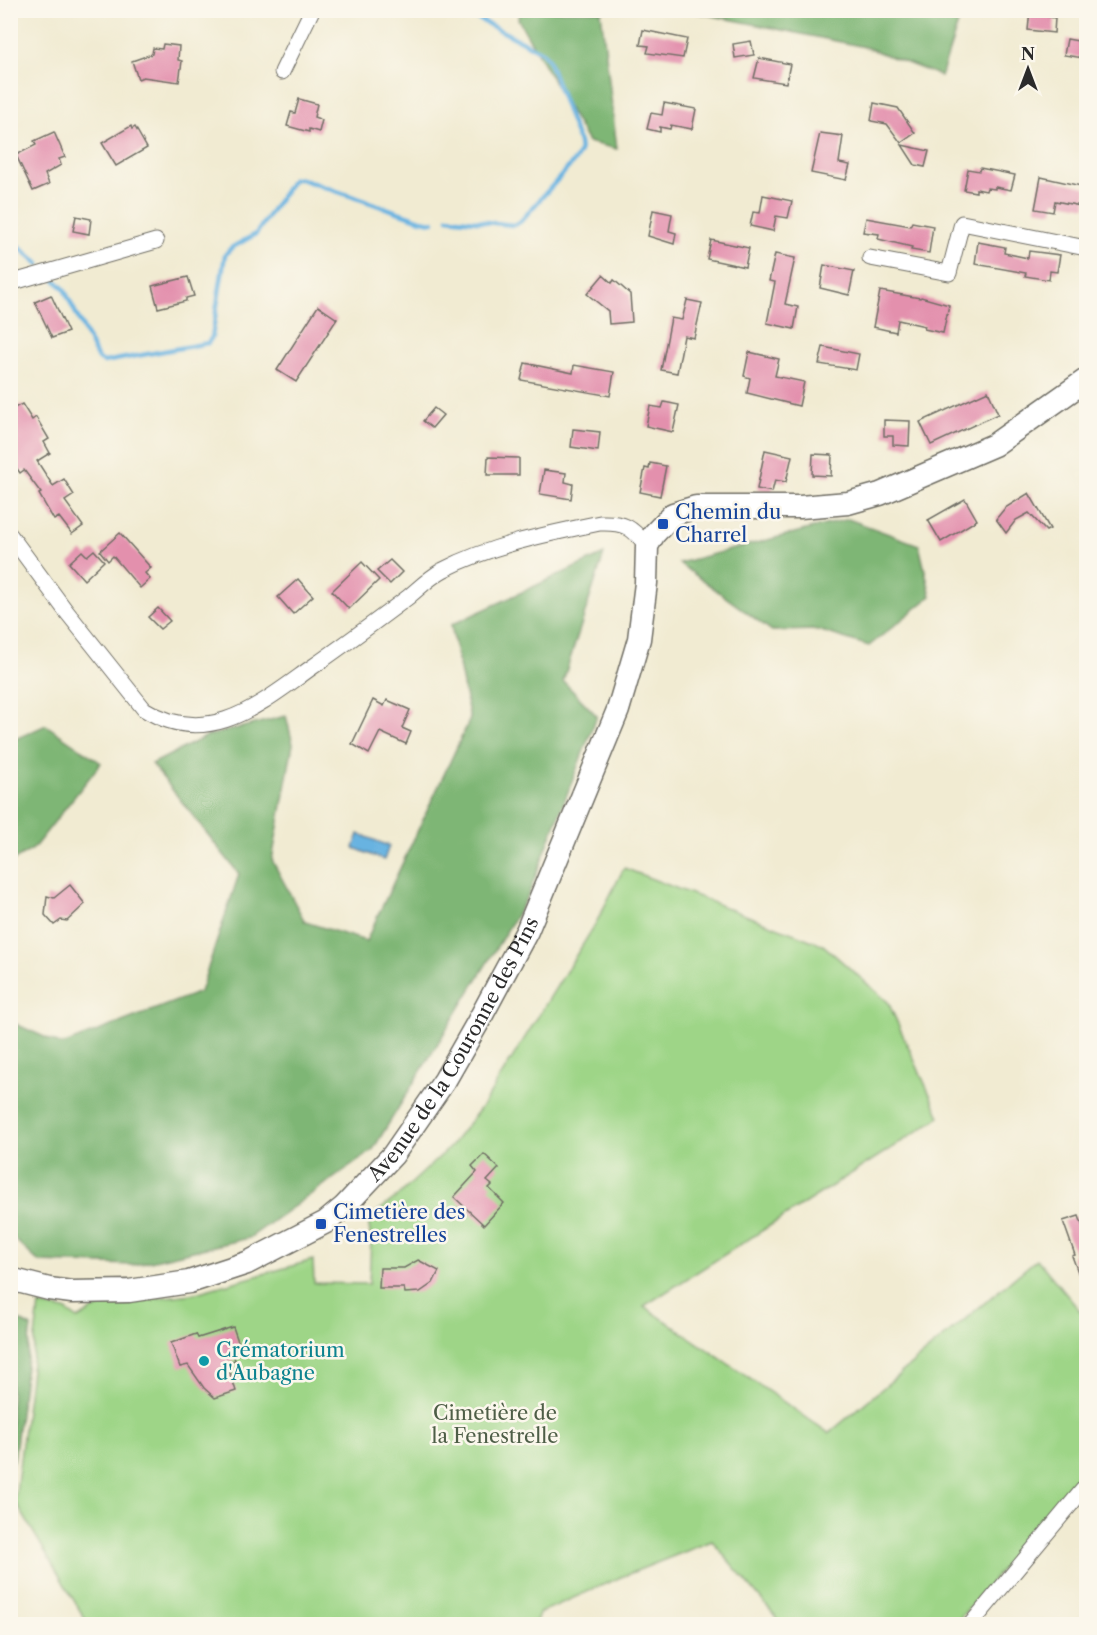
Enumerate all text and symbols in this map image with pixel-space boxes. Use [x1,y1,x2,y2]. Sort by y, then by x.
north arrow [998,39,1058,99]
text: N [1021,44,1035,64]
place label: Chemin du Charrel [675,500,781,547]
marker: Chemin du Charrel [656,517,670,531]
street label: Avenue de la Couronne des Pins [362,913,543,1187]
place label: Cimetière des Fenestrelles [333,1200,465,1247]
marker: Cimetière des Fenestrelles [314,1217,328,1231]
place label: Crématorium d'Aubagne [216,1338,345,1385]
marker: Crématorium d'Aubagne [197,1354,211,1368]
park label: Cimetière de la Fenestrelle [432,1401,558,1448]

